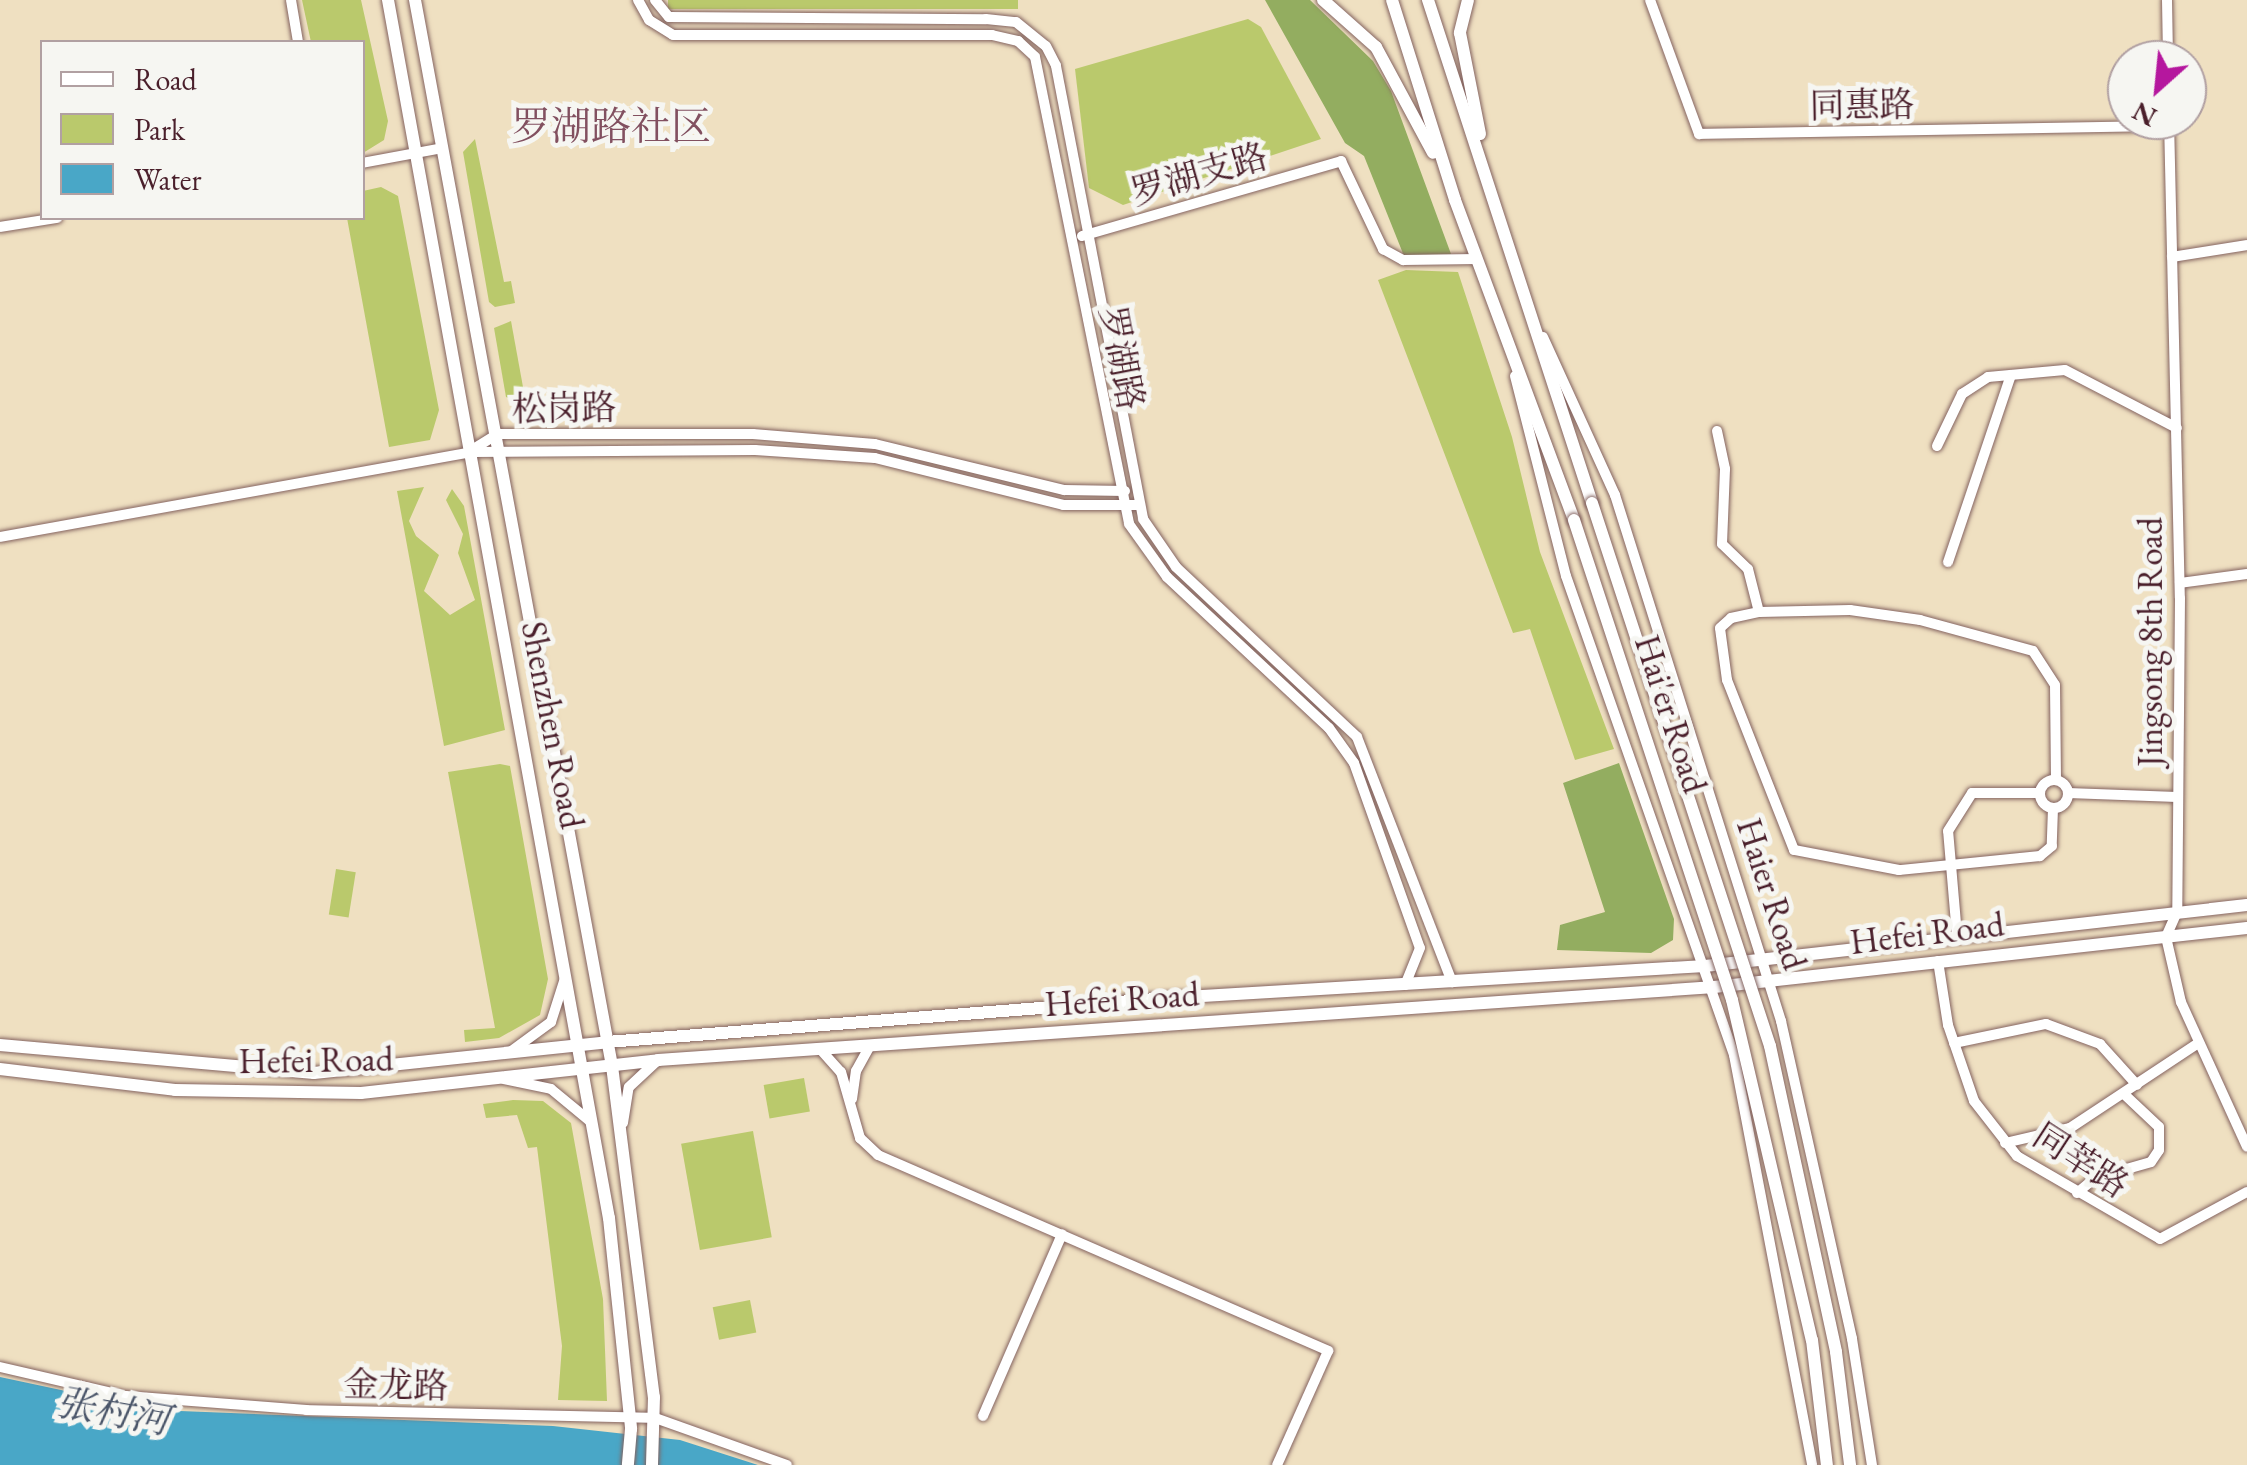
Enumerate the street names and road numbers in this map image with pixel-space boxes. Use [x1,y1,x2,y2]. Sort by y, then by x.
street label: 同惠路 [1809,83,1915,127]
street label: 罗湖支路 [1126,135,1272,213]
street label: 罗湖路 [1091,302,1153,414]
street label: 松岗路 [511,386,617,430]
street label: Jingsong 8th Road [2129,517,2171,767]
street label: Shenzhen Road [512,618,594,832]
street label: Hai'er Road [1626,630,1716,798]
street label: Haier Road [1728,813,1816,975]
street label: Hefei Road [1848,903,2006,963]
street label: Hefei Road [1043,973,1201,1025]
street label: Hefei Road [238,1038,394,1082]
street label: 同莘路 [2026,1114,2136,1206]
street label: 金龙路 [343,1363,449,1407]

